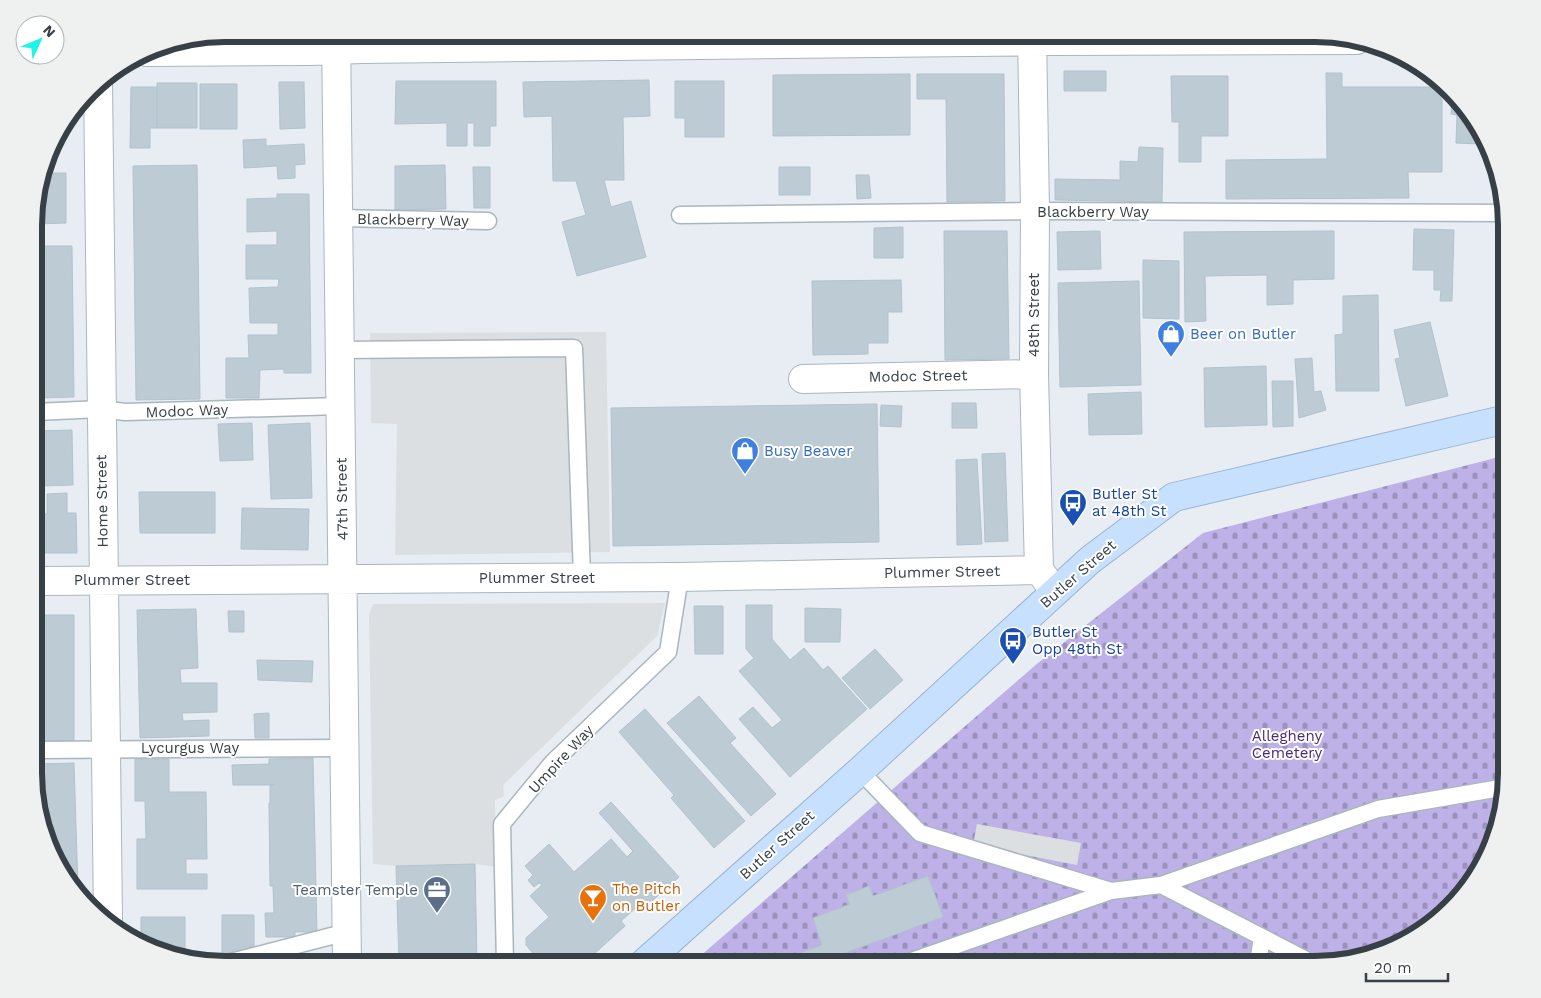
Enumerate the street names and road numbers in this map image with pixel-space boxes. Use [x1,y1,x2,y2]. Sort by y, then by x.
street label: Blackberry Way [1037,203,1149,221]
street label: Blackberry Way [357,210,469,230]
street label: 48th Street [1025,272,1043,357]
street label: Modoc Street [868,366,968,386]
street label: Modoc Way [145,401,229,421]
street label: Home Street [92,454,112,548]
street label: 47th Street [332,457,352,540]
street label: Butler Street [1036,536,1120,612]
street label: Plummer Street [884,562,1001,582]
street label: Plummer Street [479,569,596,587]
street label: Plummer Street [74,571,191,589]
street label: Umpire Way [525,721,597,797]
street label: Lycurgus Way [141,739,239,757]
street label: Butler Street [736,806,819,883]

